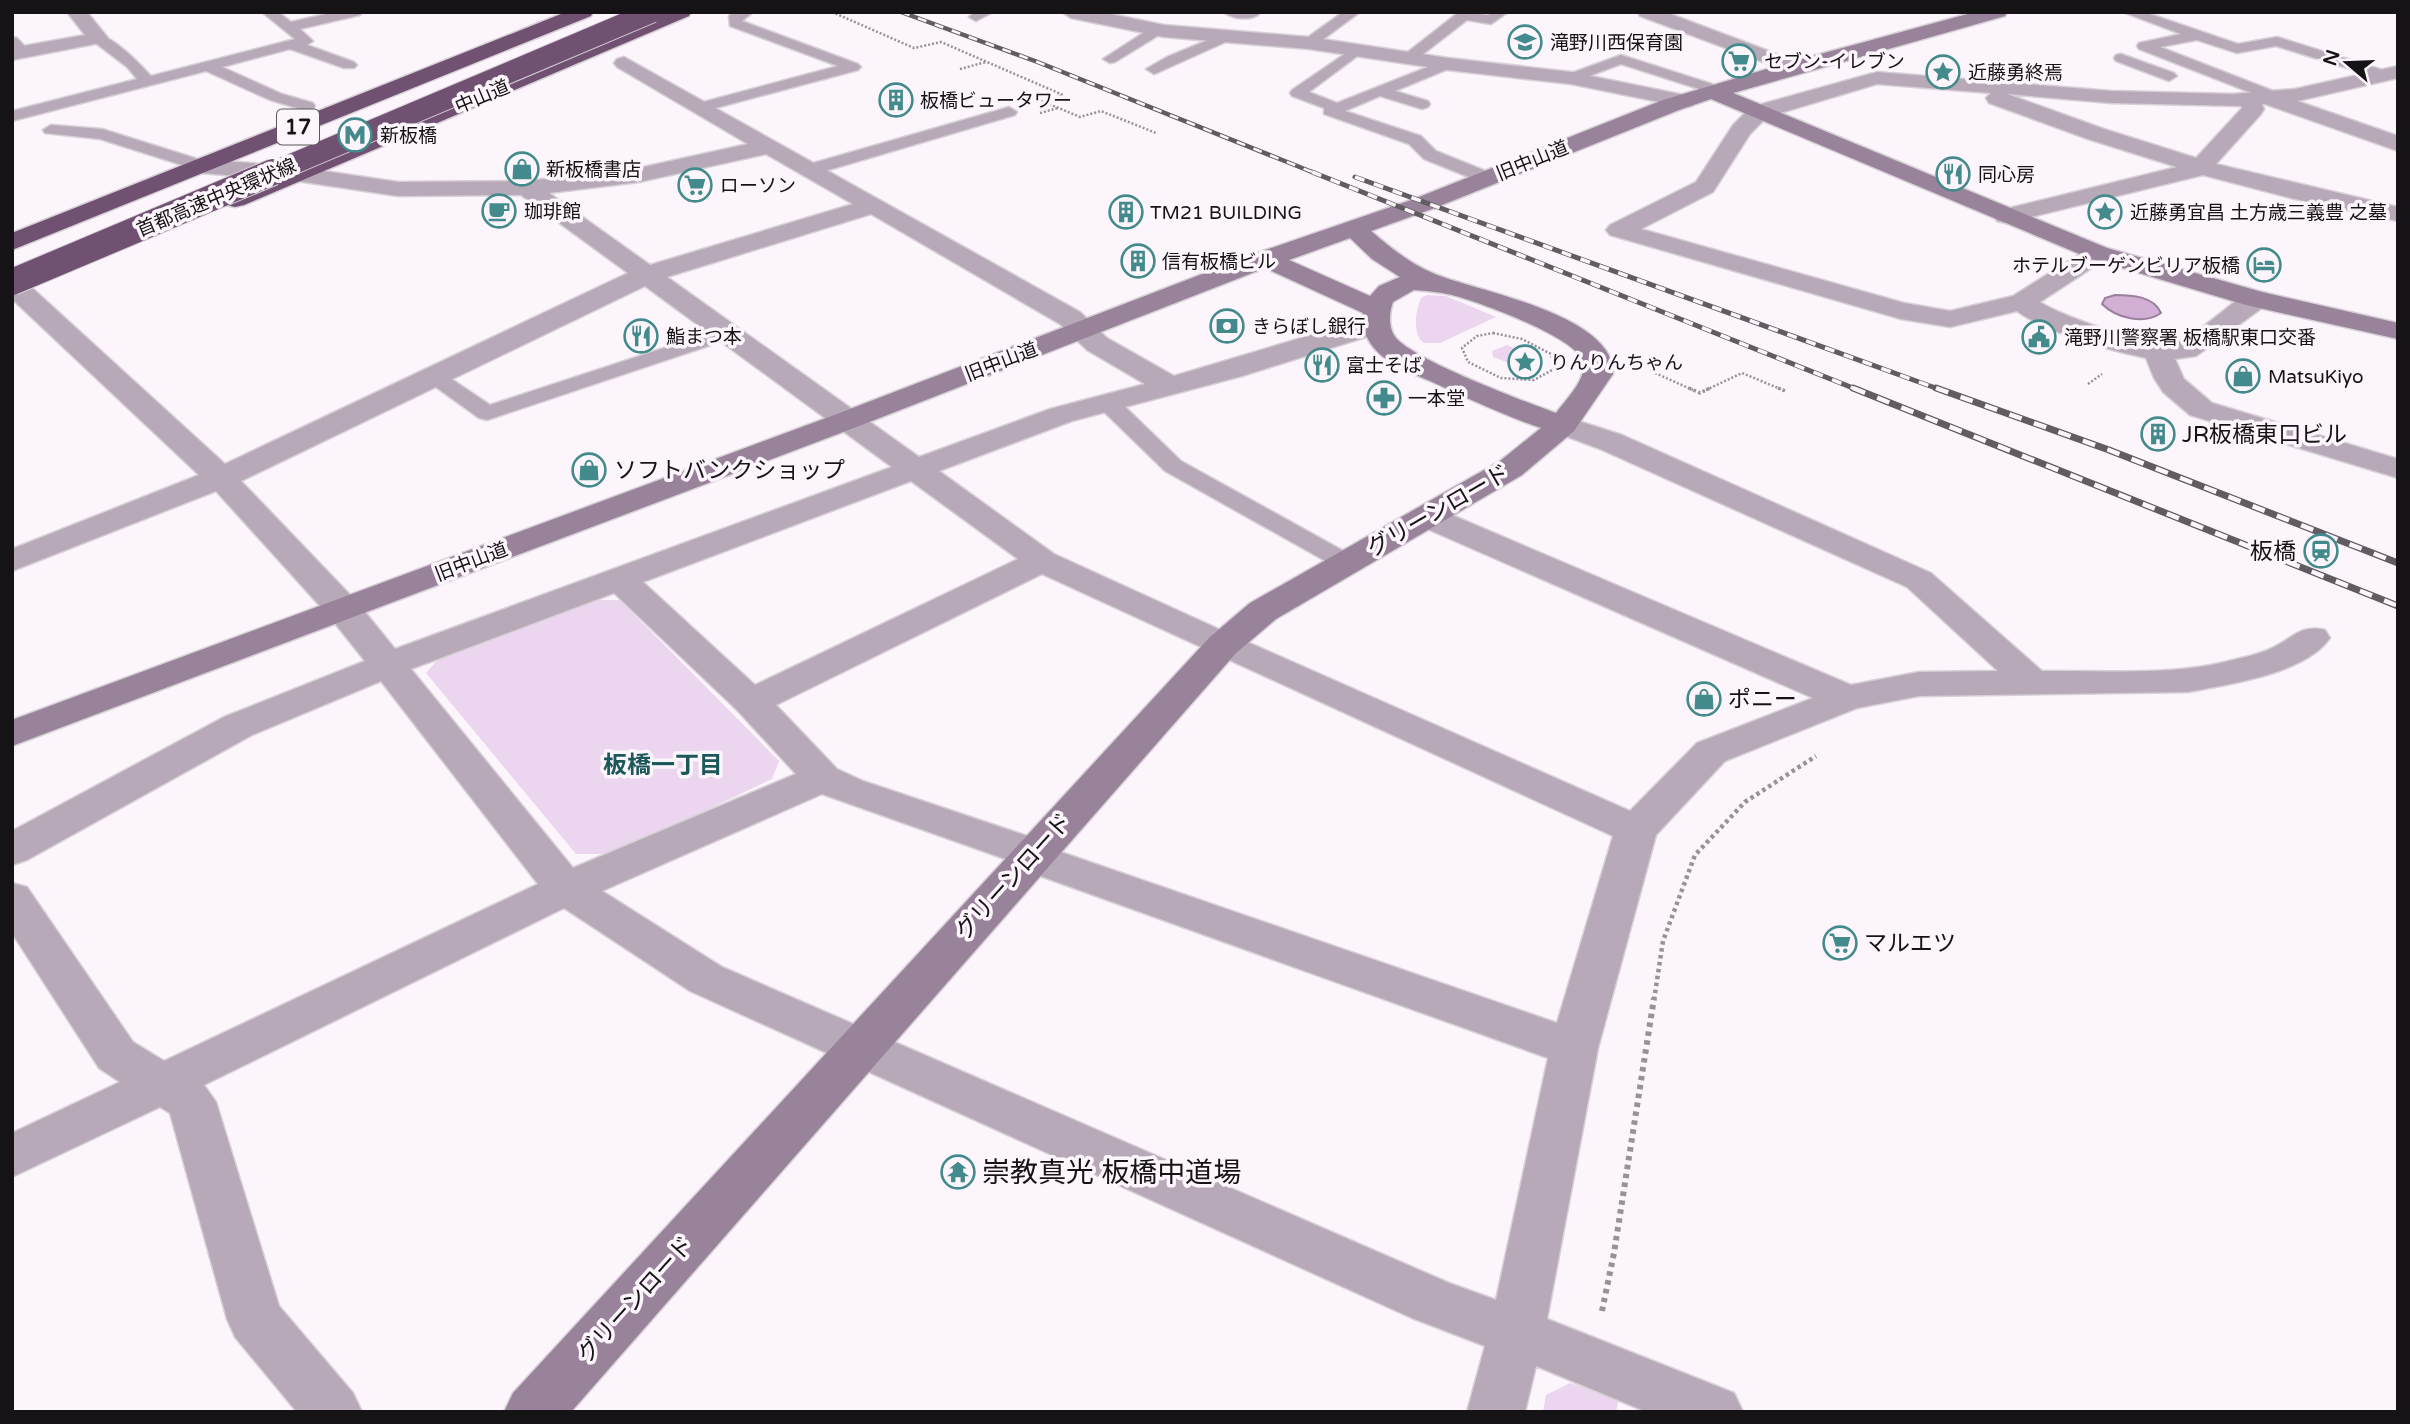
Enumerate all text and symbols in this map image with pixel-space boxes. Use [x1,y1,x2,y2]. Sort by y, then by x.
school or university icon: 滝野川西保育園 [1506,23,1544,61]
north arrow [2312,28,2382,98]
place label: 滝野川西保育園 [1550,32,1683,54]
supermarket icon: セブン-イレブン [1720,42,1758,80]
text: N [2319,47,2345,69]
place label: セブン-イレブン [1764,51,1905,73]
place icon: 近藤勇終焉 [1924,53,1962,91]
place label: 近藤勇終焉 [1968,62,2063,84]
street label: 中山道 [452,76,513,118]
building icon: 板橋ビュータワー [877,81,915,119]
place label: 板橋ビュータワー [920,90,1072,112]
road number: 17 [277,110,319,144]
metro station icon: 新板橋 [336,116,374,154]
place label: 新板橋 [380,125,437,147]
street label: 旧中山道 [1493,136,1572,185]
shop icon: 新板橋書店 [503,150,541,188]
street label: 首都高速中央環状線 [133,154,299,241]
restaurant icon: 同心房 [1934,155,1972,193]
place label: 新板橋書店 [546,159,641,181]
place label: 同心房 [1978,164,2035,186]
supermarket icon: ローソン [676,166,714,204]
place label: ローソン [720,175,796,197]
cafe icon: 珈琲館 [480,192,518,230]
building icon: TM21 BUILDING [1107,193,1145,231]
place icon: 近藤勇宜昌 土方歳三義豊 之墓 [2086,193,2124,231]
place label: 珈琲館 [524,201,581,223]
place label: TM21 BUILDING [1150,202,1302,224]
place label: 近藤勇宜昌 土方歳三義豊 之墓 [2130,202,2387,224]
building icon: 信有板橋ビル [1119,242,1157,280]
hotel icon: ホテルブーゲンビリア板橋 [2245,246,2283,284]
place label: 信有板橋ビル [1162,251,1276,273]
place label: ホテルブーゲンビリア板橋 [2012,255,2240,277]
bank icon: きらぼし銀行 [1208,307,1246,345]
place label: きらぼし銀行 [1252,316,1366,338]
restaurant icon: 鮨まつ本 [622,317,660,355]
public building icon: 滝野川警察署 板橋駅東口交番 [2020,318,2058,356]
place label: 鮨まつ本 [666,326,742,348]
place label: 滝野川警察署 板橋駅東口交番 [2064,327,2316,349]
street label: 旧中山道 [962,338,1041,386]
place icon: りんりんちゃん [1506,343,1544,381]
restaurant icon: 富士そば [1303,346,1341,384]
place label: りんりんちゃん [1550,352,1683,374]
place label: 富士そば [1346,355,1422,377]
shop icon: MatsuKiyo [2224,357,2262,395]
place label: MatsuKiyo [2268,366,2364,388]
pharmacy icon: 一本堂 [1365,379,1403,417]
place label: 一本堂 [1408,388,1465,410]
building icon: JR板橋東口ビル [2139,415,2177,453]
place label: JR板橋東口ビル [2182,421,2347,449]
shop icon: ソフトバンクショップ [570,451,608,489]
place label: ソフトバンクショップ [614,457,845,485]
street label: グリーンロード [1362,459,1515,563]
station icon: 板橋 [2302,532,2340,570]
street label: 旧中山道 [432,538,511,586]
place label: 板橋 [2250,538,2296,566]
shop icon: ポニー [1685,680,1723,718]
place label: ポニー [1728,686,1797,714]
district label: 板橋一丁目 [603,751,723,780]
street label: グリーンロード [950,808,1078,945]
supermarket icon: マルエツ [1821,924,1859,962]
place label: マルエツ [1864,930,1956,958]
temple icon: 崇教真光 板橋中道場 [939,1153,977,1191]
place label: 崇教真光 板橋中道場 [982,1156,1241,1190]
street label: グリーンロード [572,1231,700,1368]

